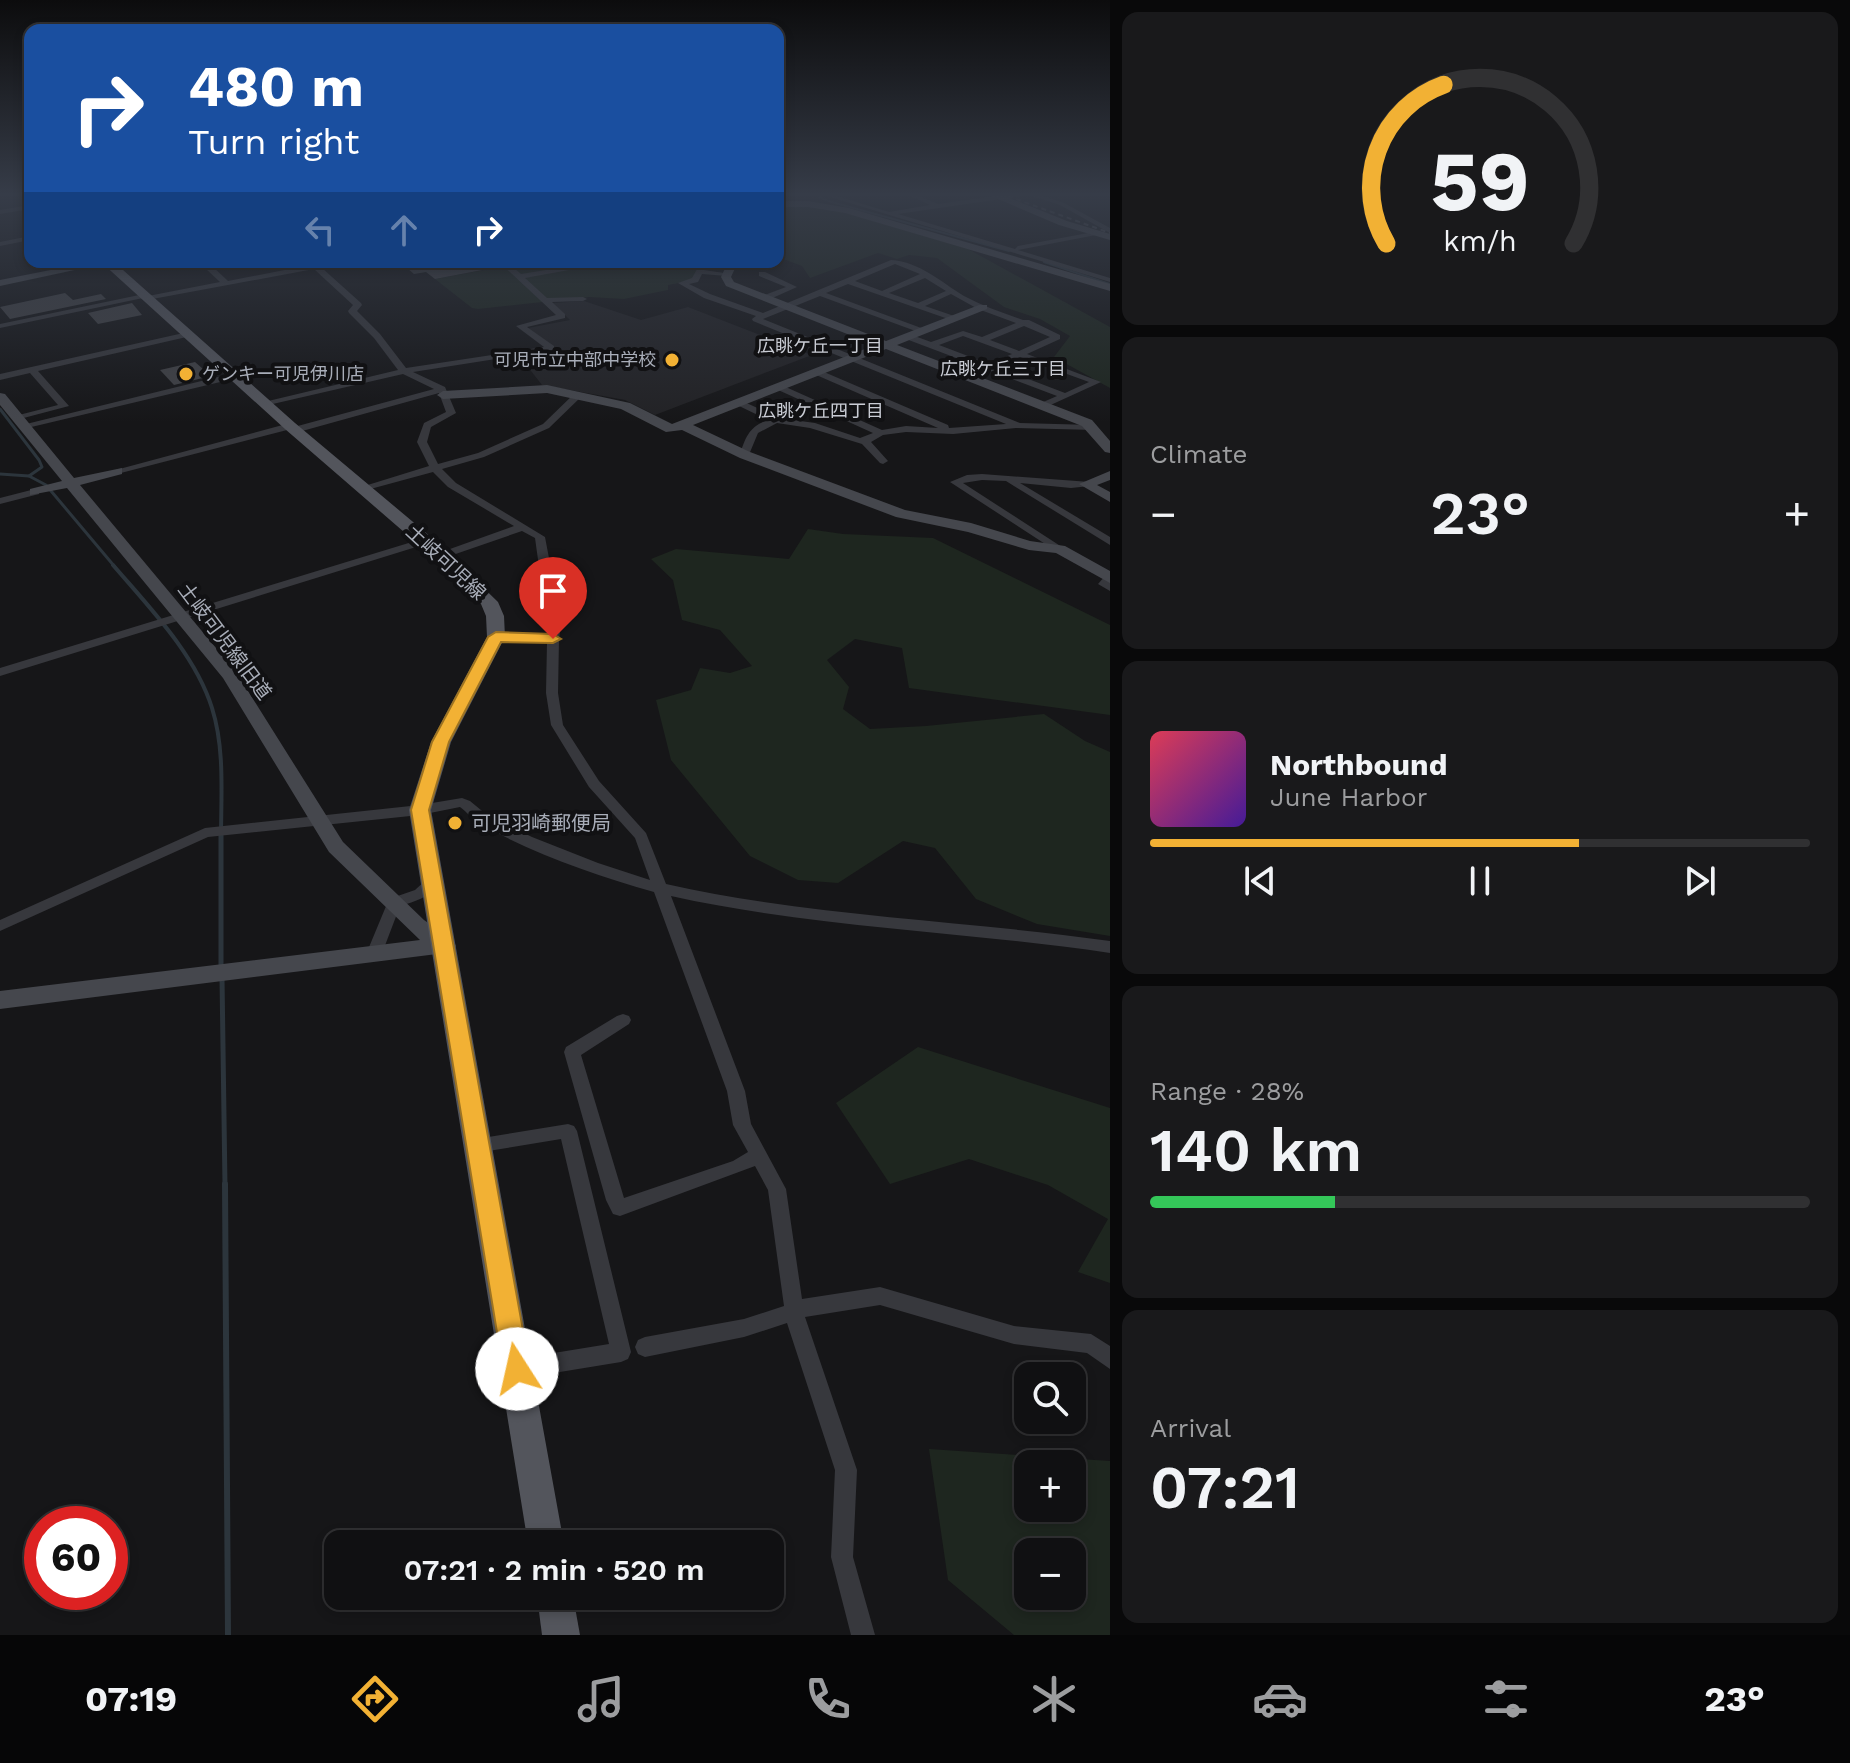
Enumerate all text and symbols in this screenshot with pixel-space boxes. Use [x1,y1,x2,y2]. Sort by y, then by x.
text: 480 m [188,54,364,120]
icon: right [56,56,160,160]
text: Turn right [188,121,359,163]
text: 59 [1430,133,1530,230]
icon: left [298,208,342,252]
icon: ahead [382,208,426,252]
icon: right [466,208,510,252]
text: km/h [1443,224,1517,258]
district label: 広眺ケ丘一丁目 [757,335,883,356]
place label: 可児市立中部中学校 [494,349,656,370]
marker: 可児市立中部中学校 [663,351,681,369]
district label: 広眺ケ丘三丁目 [940,358,1066,379]
place label: ゲンキー可児伊川店 [202,363,364,384]
marker: ゲンキー可児伊川店 [177,365,195,383]
district label: 広眺ケ丘四丁目 [758,400,884,421]
text: Climate [1150,439,1248,469]
text: 23° [1430,478,1530,549]
text: − [1150,488,1177,540]
text: + [1783,488,1810,540]
street label: 土岐可児線 [401,519,491,605]
pin [519,557,587,639]
icon: arrive [531,569,575,613]
street label: 土岐可児線旧道 [173,578,277,704]
text: Northbound [1270,747,1447,782]
text: June Harbor [1270,782,1427,812]
place label: 可児羽崎郵便局 [471,811,611,835]
marker: 可児羽崎郵便局 [446,814,464,832]
icon: previous [1238,859,1282,903]
icon: pause [1458,859,1502,903]
icon: next [1678,859,1722,903]
text: Range · 28% [1150,1076,1304,1106]
text: 140 km [1150,1115,1362,1186]
position arrow [475,1327,559,1411]
map controls [1014,1362,1086,1610]
button: search [1014,1362,1086,1434]
text: Arrival [1150,1413,1231,1443]
button: + [1014,1450,1086,1522]
text: 07:21 [1150,1452,1300,1523]
speed limit sign: 60 [24,1506,128,1610]
button: − [1014,1538,1086,1610]
text: 07:21 · 2 min · 520 m [403,1552,705,1587]
icon: directions [347,1671,403,1727]
icon: music [573,1671,629,1727]
icon: phone [800,1671,856,1727]
icon: climate [1026,1671,1082,1727]
icon: car [1252,1671,1308,1727]
icon: filters [1478,1671,1534,1727]
text: 07:19 [85,1678,177,1720]
text: 23° [1704,1678,1765,1720]

